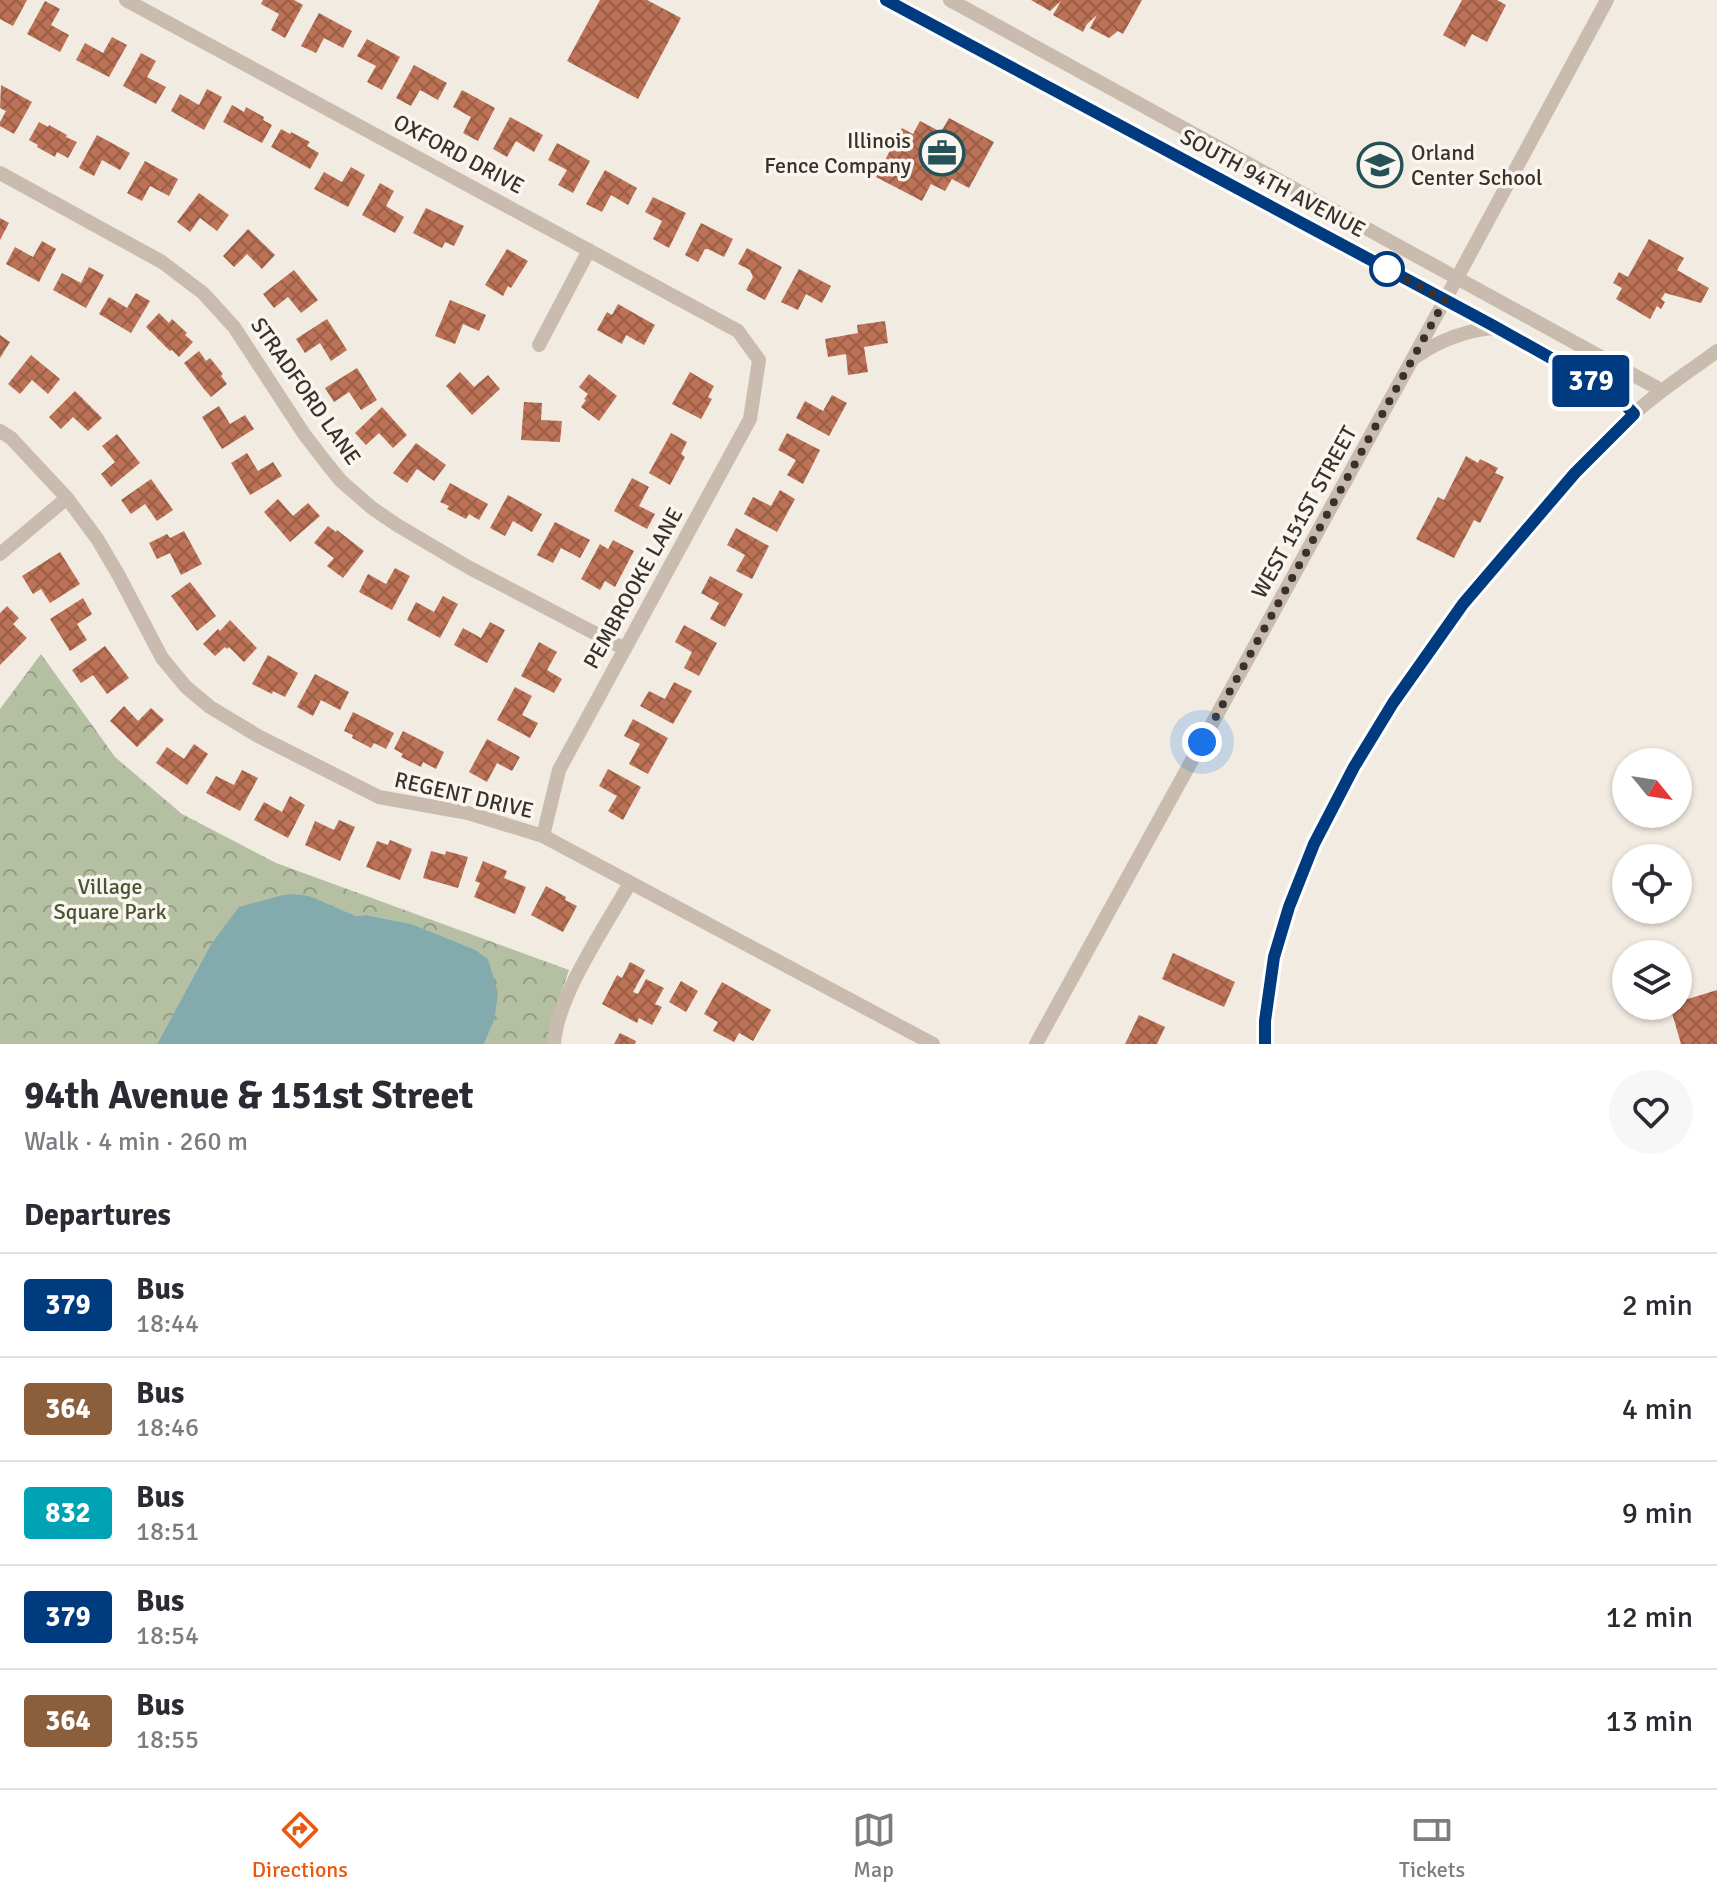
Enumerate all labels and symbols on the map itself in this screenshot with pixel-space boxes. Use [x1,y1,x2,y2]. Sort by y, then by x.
street label: OXFORD DRIVE [389,108,529,200]
street label: SOUTH 94TH AVENUE [1176,123,1370,243]
place label: Illinois Fence Company [764,127,912,179]
office icon: Illinois Fence Company [918,129,966,177]
place label: Orland Center School [1411,139,1543,191]
school or university icon: Orland Center School [1356,141,1404,189]
unlabelled marker [1370,252,1404,286]
street label: STRADFORD LANE [245,312,367,470]
line badge: 379 [1545,355,1637,407]
street label: WEST 151ST STREET [1245,421,1363,603]
street label: PEMBROOKE LANE [577,503,689,673]
your location [1182,722,1222,762]
north arrow [1612,748,1692,828]
street label: REGENT DRIVE [392,766,536,824]
park label: Village Square Park [54,873,166,925]

